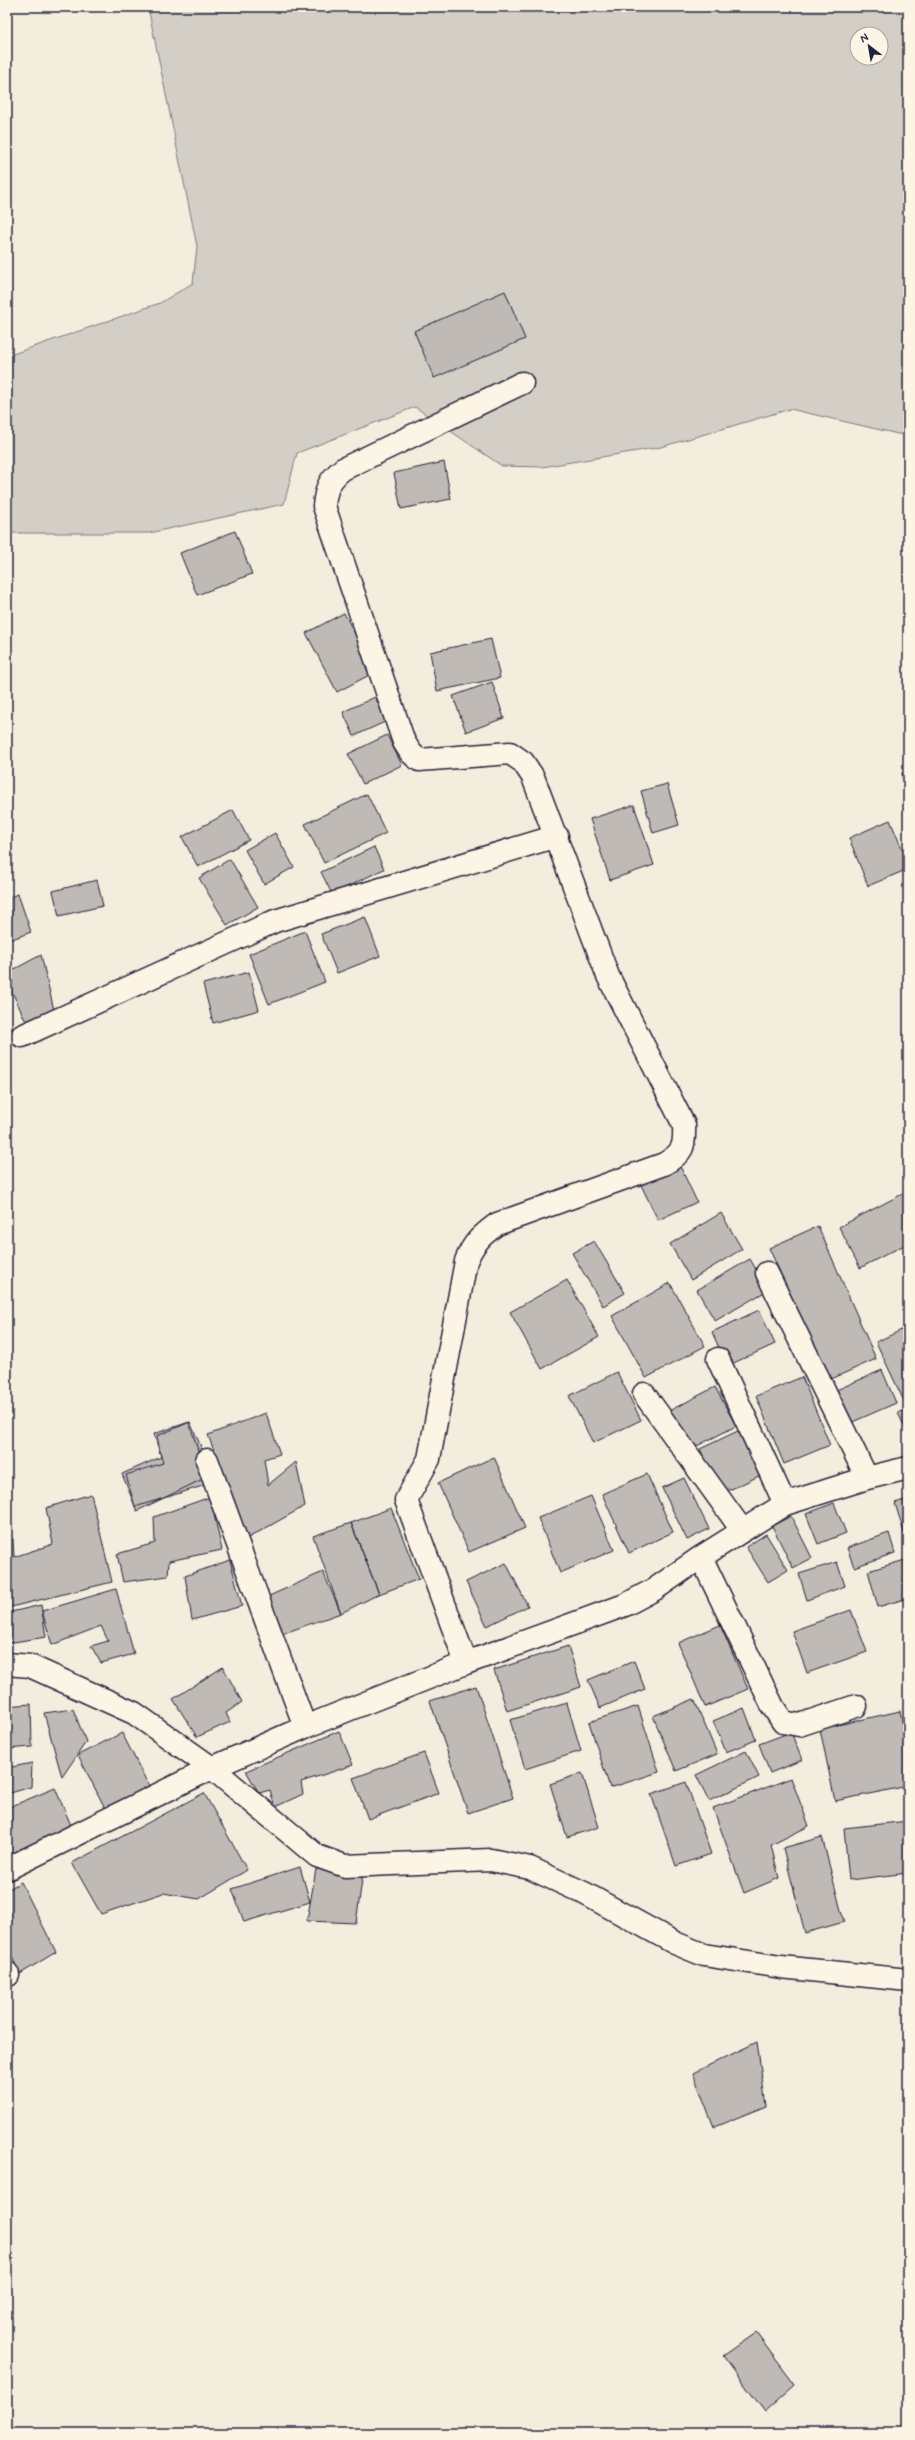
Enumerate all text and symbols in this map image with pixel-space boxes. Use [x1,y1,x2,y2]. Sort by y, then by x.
north arrow [849,26,889,66]
text: N [858,30,871,46]

